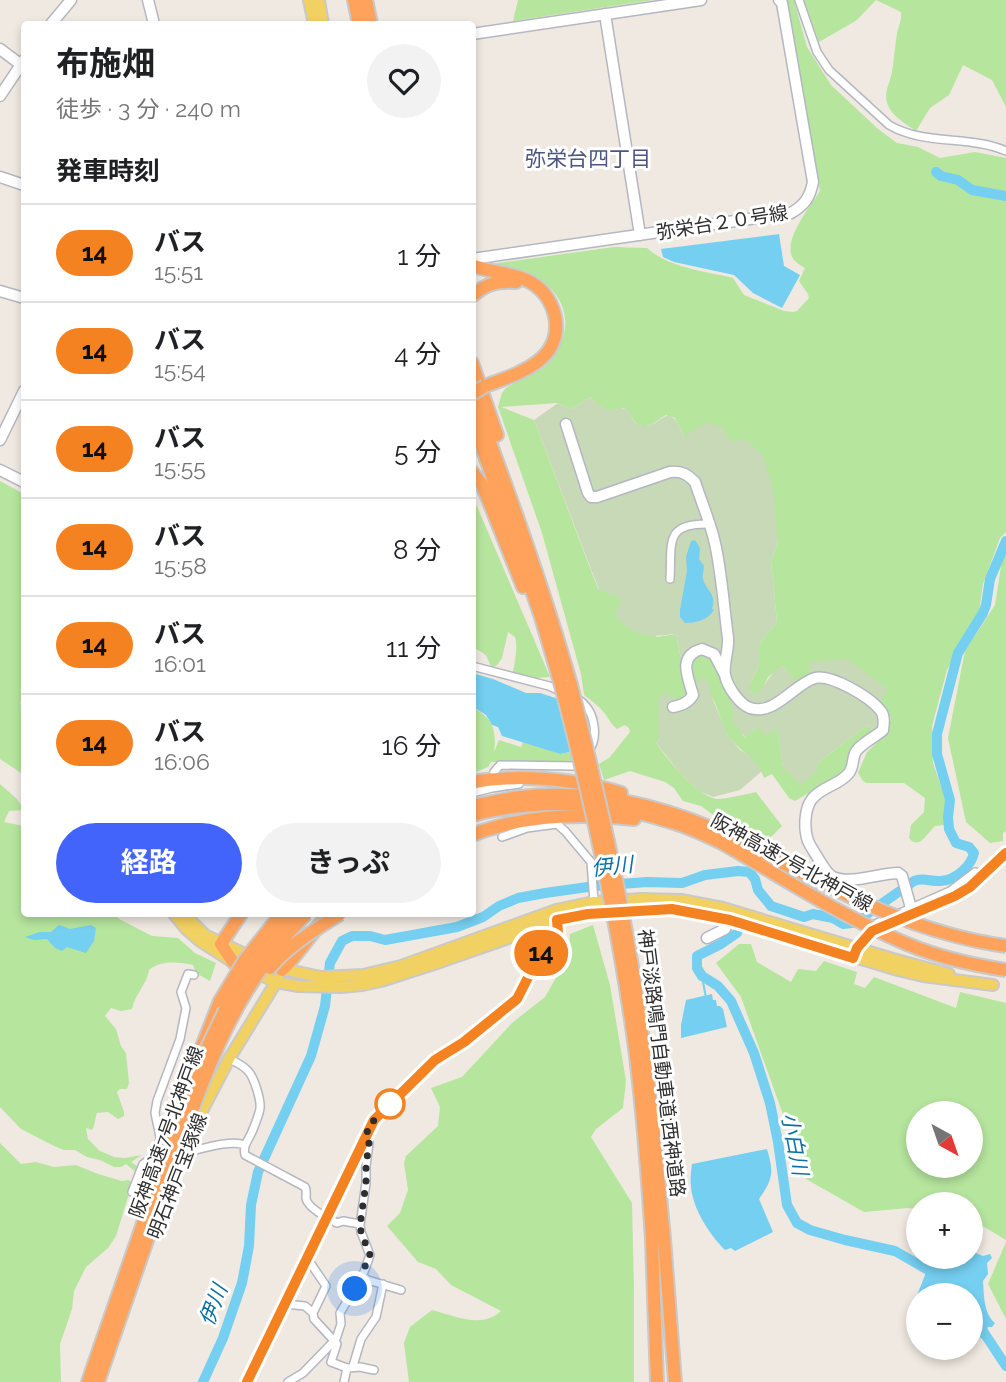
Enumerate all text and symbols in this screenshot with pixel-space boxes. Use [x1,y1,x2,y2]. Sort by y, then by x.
text: 布施畑 [56,44,155,83]
button: heart [367,44,441,118]
text: 徒歩 · 3 分 · 240 m [56,95,241,122]
district label: 弥栄台四丁目 [525,146,651,171]
text: 発車時刻 [56,156,160,186]
street label: 弥栄台２０号線 [655,201,789,243]
text: バス [154,227,206,257]
text: 14 [82,238,107,267]
text: 1 分 [397,241,441,271]
text: 15:51 [154,258,203,285]
text: バス [154,325,206,355]
text: 14 [82,336,107,365]
text: 4 分 [394,339,441,369]
text: 15:54 [154,356,206,383]
text: バス [154,423,206,453]
text: 14 [82,434,107,463]
text: 5 分 [394,437,441,467]
text: 15:55 [154,454,206,481]
text: バス [154,521,206,551]
text: 14 [82,532,107,561]
text: 8 分 [393,535,441,565]
text: 15:58 [154,552,207,579]
text: バス [154,619,206,649]
text: 14 [82,630,107,659]
text: 11 分 [386,633,441,663]
text: 16:01 [154,650,206,677]
text: バス [154,717,206,747]
text: 14 [82,728,107,757]
text: 16 分 [382,731,441,761]
text: 16:06 [154,748,210,775]
street label: 阪神高速7号北神戸線 [707,808,877,916]
button: 経路 [56,823,242,903]
button: きっぷ [256,823,441,903]
water label: 伊川 [590,851,636,881]
street label: 神戸淡路鳴門自動車道;西神道路 [635,928,689,1198]
line badge: 14 [510,930,572,976]
text: 14 [528,938,554,967]
street label: 阪神高速7号北神戸線 [125,1043,207,1221]
unlabelled marker [375,1089,405,1119]
north arrow [906,1101,984,1178]
map controls [906,1101,983,1360]
street label: 明石神戸宝塚線 [143,1110,211,1242]
water label: 小白川 [777,1111,814,1179]
button: + [906,1192,983,1269]
your location [337,1271,372,1306]
water label: 伊川 [194,1279,233,1329]
button: − [906,1283,983,1360]

